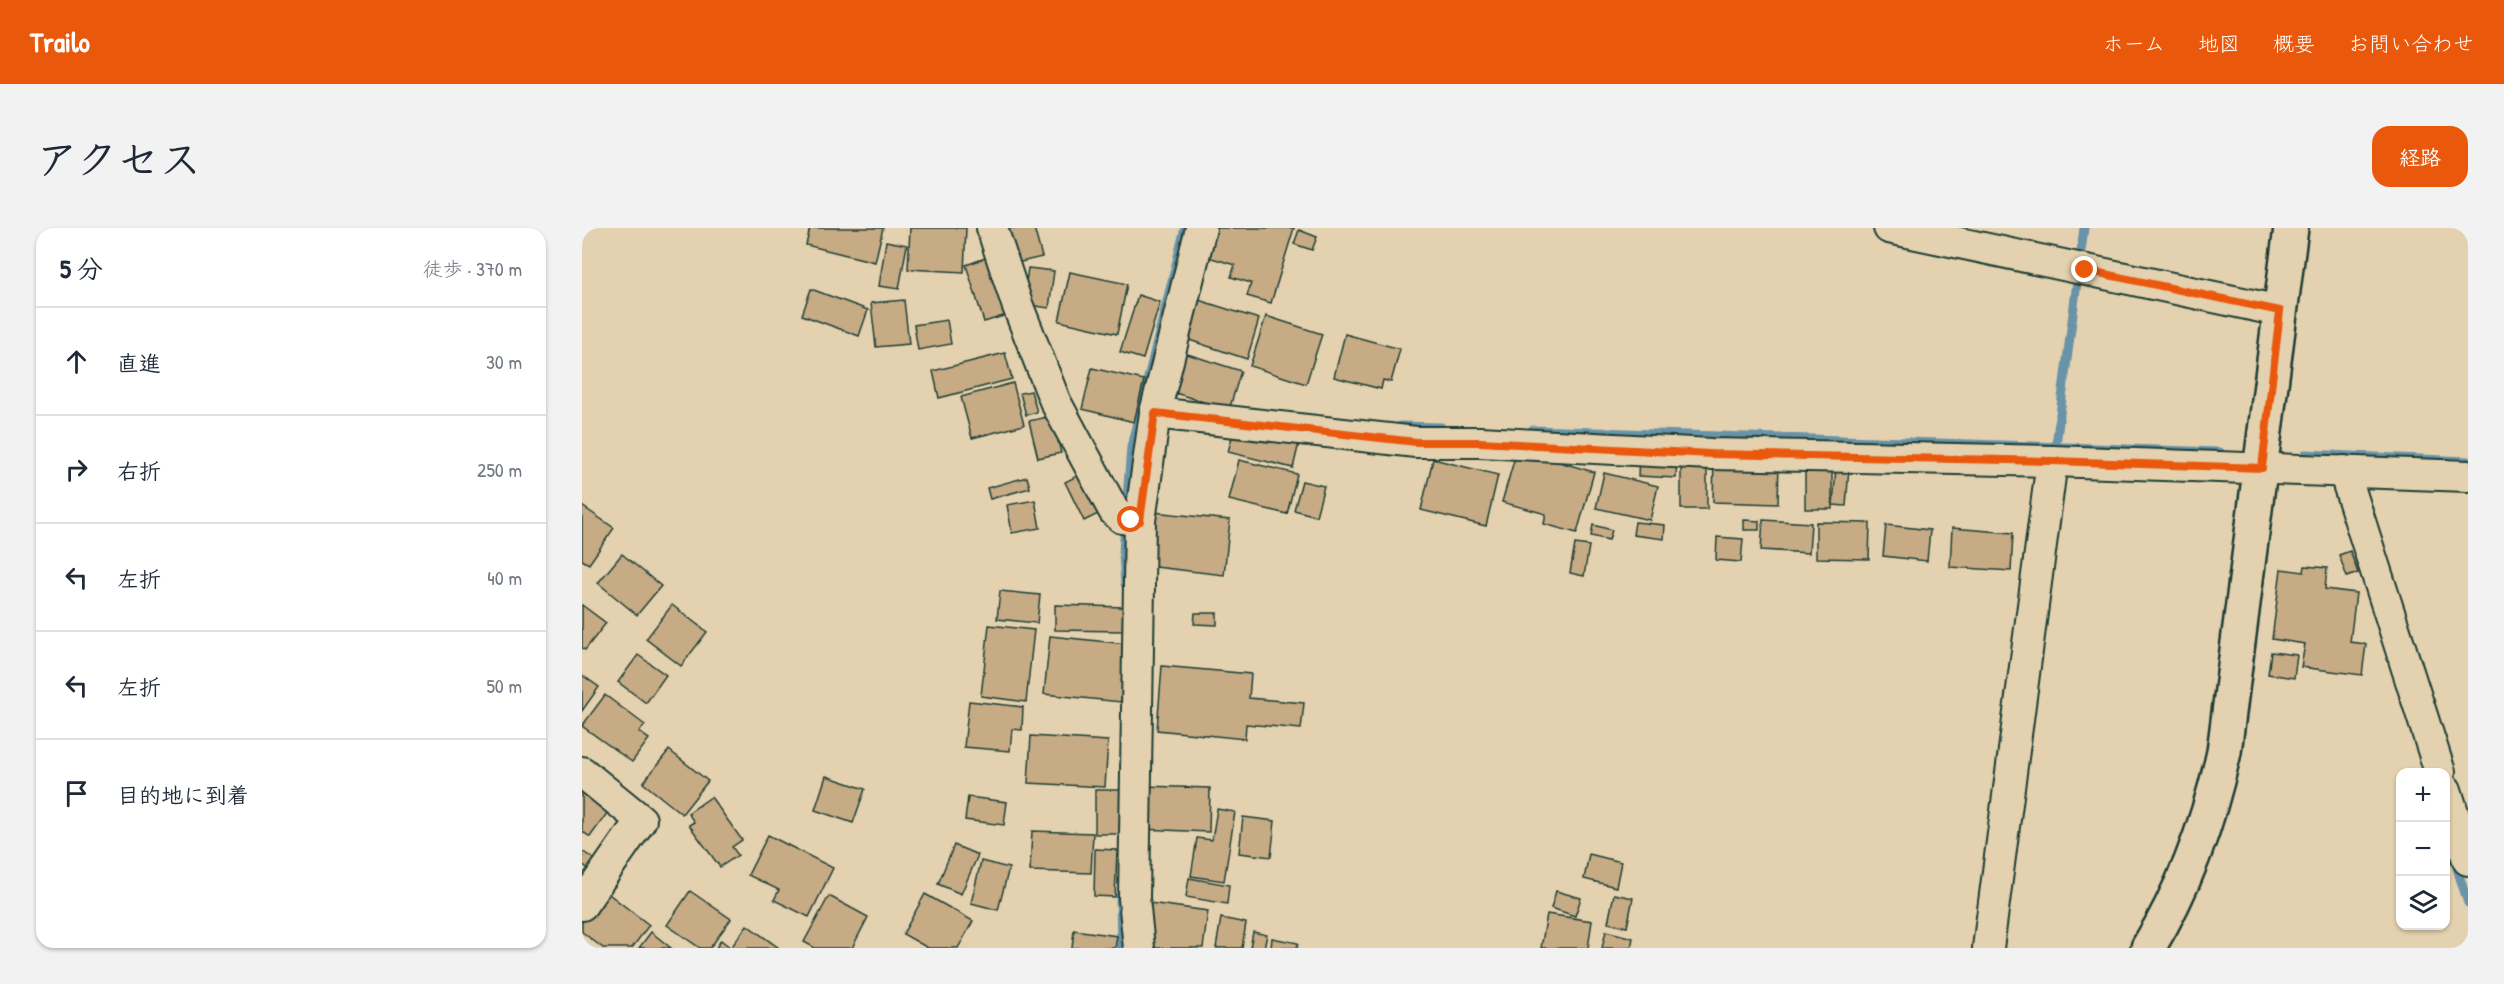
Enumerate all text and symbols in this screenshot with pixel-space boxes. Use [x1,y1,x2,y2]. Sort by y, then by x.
text: Trailo [30,23,90,61]
text: ホーム [2103,29,2165,58]
text: 地図 [2198,29,2240,58]
text: 概要 [2273,29,2315,58]
text: お問い合わせ [2348,29,2474,58]
button: 経路 [2372,126,2468,187]
text: アクセス [36,130,201,187]
text: 5 分 [60,251,103,286]
text: 徒歩 · 370 m [423,255,522,282]
route end [2071,256,2097,282]
icon: ahead [60,345,93,378]
text: 直進 [117,348,161,378]
text: 30 m [486,348,522,375]
icon: right [60,453,93,486]
text: 右折 [117,456,161,486]
text: 250 m [477,456,522,483]
route start [1117,506,1143,532]
icon: left [60,561,93,594]
text: 左折 [117,564,161,594]
text: 40 m [487,564,522,591]
icon: left [60,669,93,702]
text: 左折 [117,672,161,702]
text: 50 m [486,672,522,699]
map controls [2396,768,2450,930]
button: + [2396,768,2450,822]
icon: arrive [60,777,93,810]
text: 目的地に到着 [117,780,249,810]
button: − [2396,822,2450,876]
button: layers [2396,876,2450,930]

